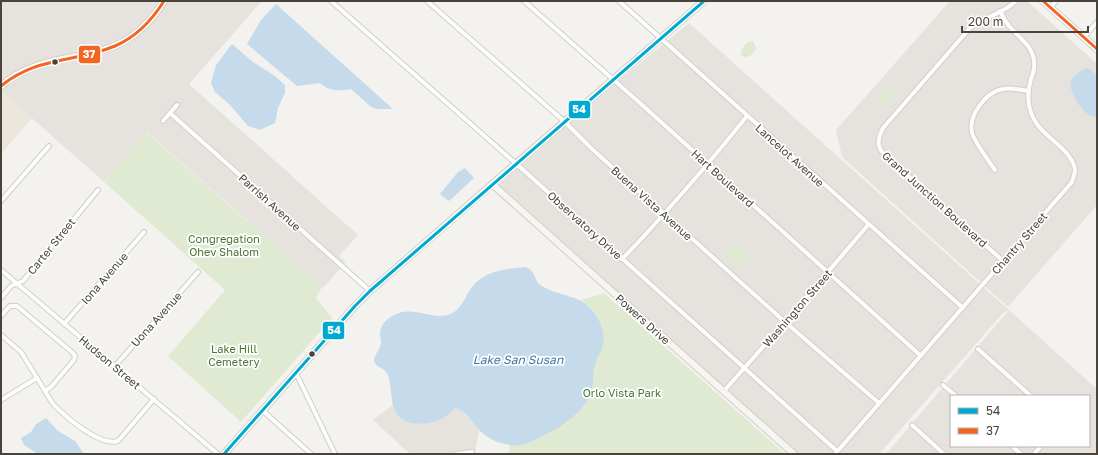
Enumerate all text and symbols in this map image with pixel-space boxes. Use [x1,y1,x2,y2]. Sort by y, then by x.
scale bar [962,8,1088,34]
text: 200 m [968,14,1003,29]
line badge: 37 [78,45,101,64]
text: 37 [83,47,95,60]
unlabelled marker [50,57,60,67]
line badge: 54 [568,100,591,119]
text: 54 [572,102,586,115]
street label: Lancelot Avenue [753,121,827,189]
street label: Hart Boulevard [689,147,757,209]
street label: Grand Junction Boulevard [880,148,990,250]
street label: Buena Vista Avenue [609,163,695,243]
street label: Parrish Avenue [236,171,304,233]
street label: Observatory Drive [545,188,625,262]
street label: Chantry Street [989,209,1049,277]
street label: Carter Street [24,215,78,277]
park label: Congregation Ohev Shalom [188,232,260,258]
street label: Iona Avenue [78,249,130,307]
street label: Washington Street [760,267,834,349]
street label: Uona Avenue [128,289,184,349]
street label: Powers Drive [613,291,673,347]
line badge: 54 [322,321,345,340]
text: 54 [327,323,341,336]
street label: Hudson Street [77,332,143,392]
park label: Lake Hill Cemetery [208,342,260,368]
unlabelled marker [307,349,317,359]
water label: Lake San Susan [473,352,564,367]
park label: Orlo Vista Park [583,386,661,399]
legend [950,395,1090,447]
text: 54 [986,403,1000,418]
text: 37 [986,423,999,438]

